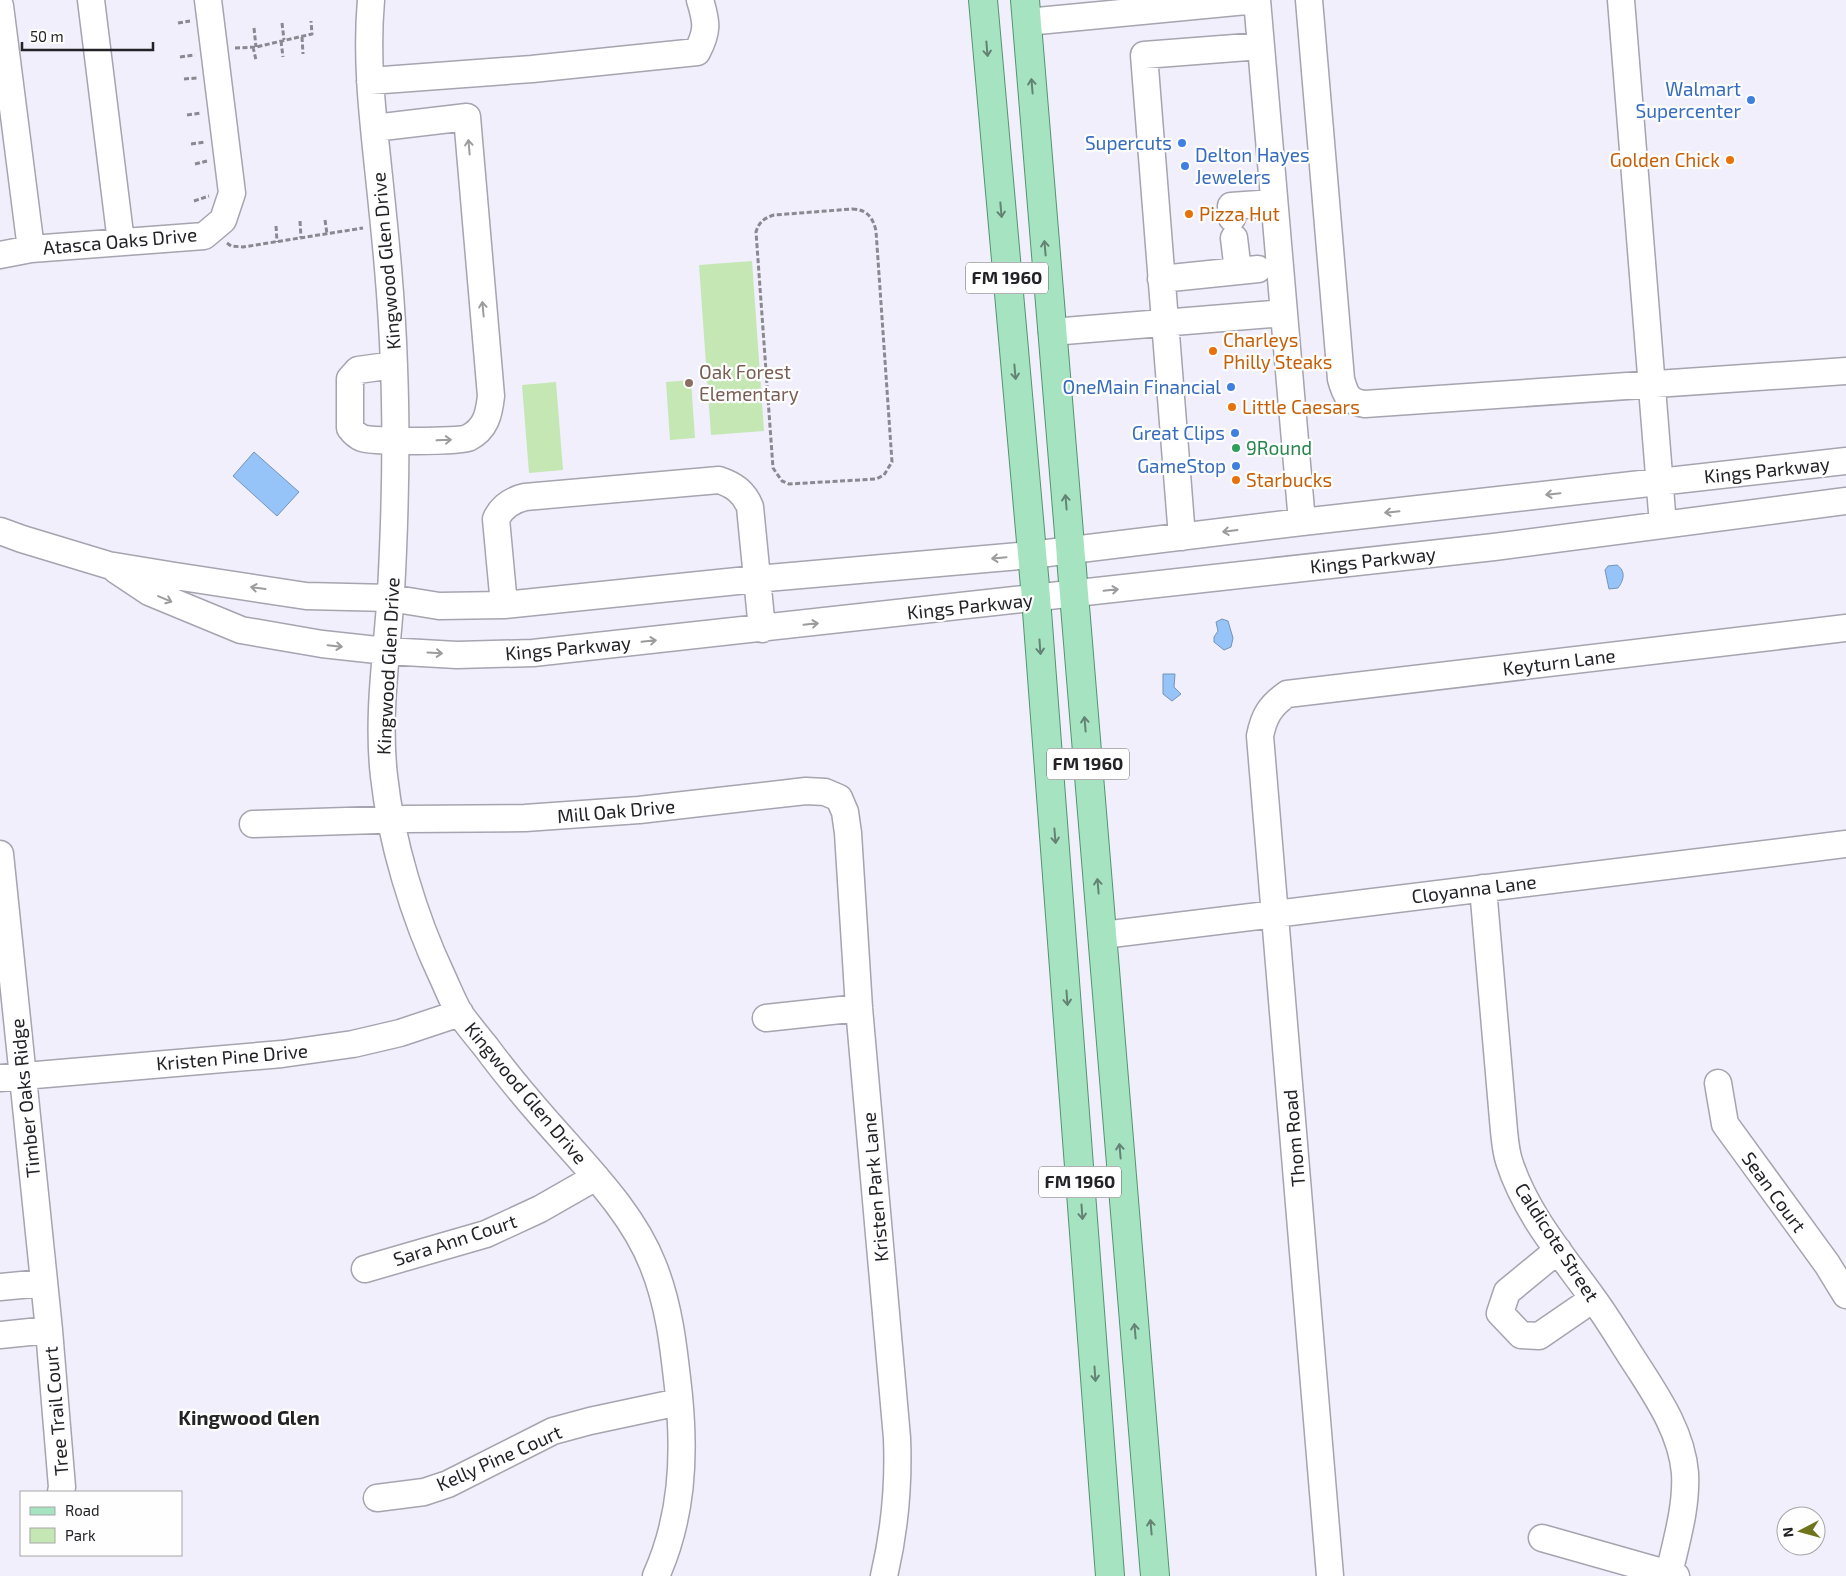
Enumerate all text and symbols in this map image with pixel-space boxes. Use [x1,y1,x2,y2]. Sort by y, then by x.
scale bar [22,20,154,52]
text: 50 m [30,27,64,45]
one-way arrow [982,40,992,56]
place label: Walmart Supercenter [1635,77,1741,122]
one-way arrow [1027,79,1037,95]
marker: Walmart Supercenter [1745,94,1757,106]
place label: Supercuts [1085,131,1172,154]
marker: Supercuts [1176,137,1188,149]
one-way arrow [465,139,474,155]
place label: Delton Hayes Jewelers [1195,143,1310,188]
place label: Golden Chick [1610,148,1720,171]
marker: Golden Chick [1724,154,1736,166]
marker: Delton Hayes Jewelers [1179,160,1191,172]
street label: Kingwood Glen Drive [366,171,405,351]
one-way arrow [996,202,1006,218]
place label: Pizza Hut [1199,202,1280,225]
marker: Pizza Hut [1183,208,1195,220]
street label: Atasca Oaks Drive [42,222,198,259]
one-way arrow [1040,241,1050,257]
road number: FM 1960 [966,262,1048,294]
one-way arrow [478,301,488,317]
place label: Charleys Philly Steaks [1223,328,1332,373]
marker: Charleys Philly Steaks [1207,345,1219,357]
place label: Oak Forest Elementary [699,360,799,405]
one-way arrow [1011,364,1020,380]
place label: OneMain Financial [1062,375,1221,398]
marker: Oak Forest Elementary [683,377,695,389]
marker: OneMain Financial [1225,381,1237,393]
place label: Little Caesars [1242,395,1360,418]
marker: Little Caesars [1226,401,1238,413]
place label: Great Clips [1132,421,1225,444]
marker: Great Clips [1229,427,1241,439]
one-way arrow [436,435,452,444]
place label: 9Round [1246,436,1312,459]
marker: 9Round [1230,442,1242,454]
street label: Kings Parkway [1703,451,1831,488]
place label: GameStop [1137,454,1226,477]
marker: GameStop [1230,460,1242,472]
place label: Starbucks [1246,468,1332,491]
marker: Starbucks [1230,474,1242,486]
one-way arrow [1545,489,1561,499]
one-way arrow [1061,494,1070,510]
one-way arrow [1384,507,1400,517]
one-way arrow [1223,526,1239,536]
street label: Kings Parkway [1309,541,1437,578]
one-way arrow [992,553,1008,563]
street label: Kingwood Glen Drive [371,576,404,755]
one-way arrow [250,583,266,593]
one-way arrow [1103,585,1119,595]
street label: Kings Parkway [906,587,1034,624]
one-way arrow [157,594,172,604]
one-way arrow [802,619,818,629]
street label: Kings Parkway [504,631,632,664]
one-way arrow [641,636,657,646]
one-way arrow [1035,639,1044,655]
one-way arrow [327,641,343,650]
street label: Keyturn Lane [1501,643,1617,680]
one-way arrow [426,649,442,658]
one-way arrow [1080,717,1089,733]
road number: FM 1960 [1047,749,1129,780]
street label: Mill Oak Drive [556,794,676,827]
one-way arrow [1050,827,1059,843]
street label: Cloyanna Lane [1410,869,1538,908]
one-way arrow [1094,879,1103,895]
one-way arrow [1062,989,1072,1005]
street label: Timber Oaks Ridge [5,1017,44,1179]
street label: Kingwood Glen Drive [460,1017,592,1168]
street label: Kristen Pine Drive [155,1038,309,1075]
street label: Thom Road [1278,1088,1309,1188]
street label: Kristen Park Lane [856,1111,893,1263]
one-way arrow [1116,1143,1125,1159]
street label: Sean Court [1738,1147,1811,1236]
road number: FM 1960 [1039,1166,1121,1198]
street label: Caldicote Street [1510,1178,1604,1305]
one-way arrow [1078,1204,1087,1220]
street label: Sara Ann Court [390,1209,519,1270]
one-way arrow [1130,1323,1140,1339]
street label: Tree Trail Court [38,1345,73,1477]
one-way arrow [1090,1366,1099,1382]
district label: Kingwood Glen [178,1405,320,1429]
street label: Kelly Pine Court [433,1420,565,1495]
legend [20,1491,182,1556]
text: Road [65,1501,100,1519]
north arrow [1776,1506,1826,1556]
one-way arrow [1147,1520,1156,1536]
text: Park [65,1526,96,1544]
text: N [1779,1526,1797,1538]

